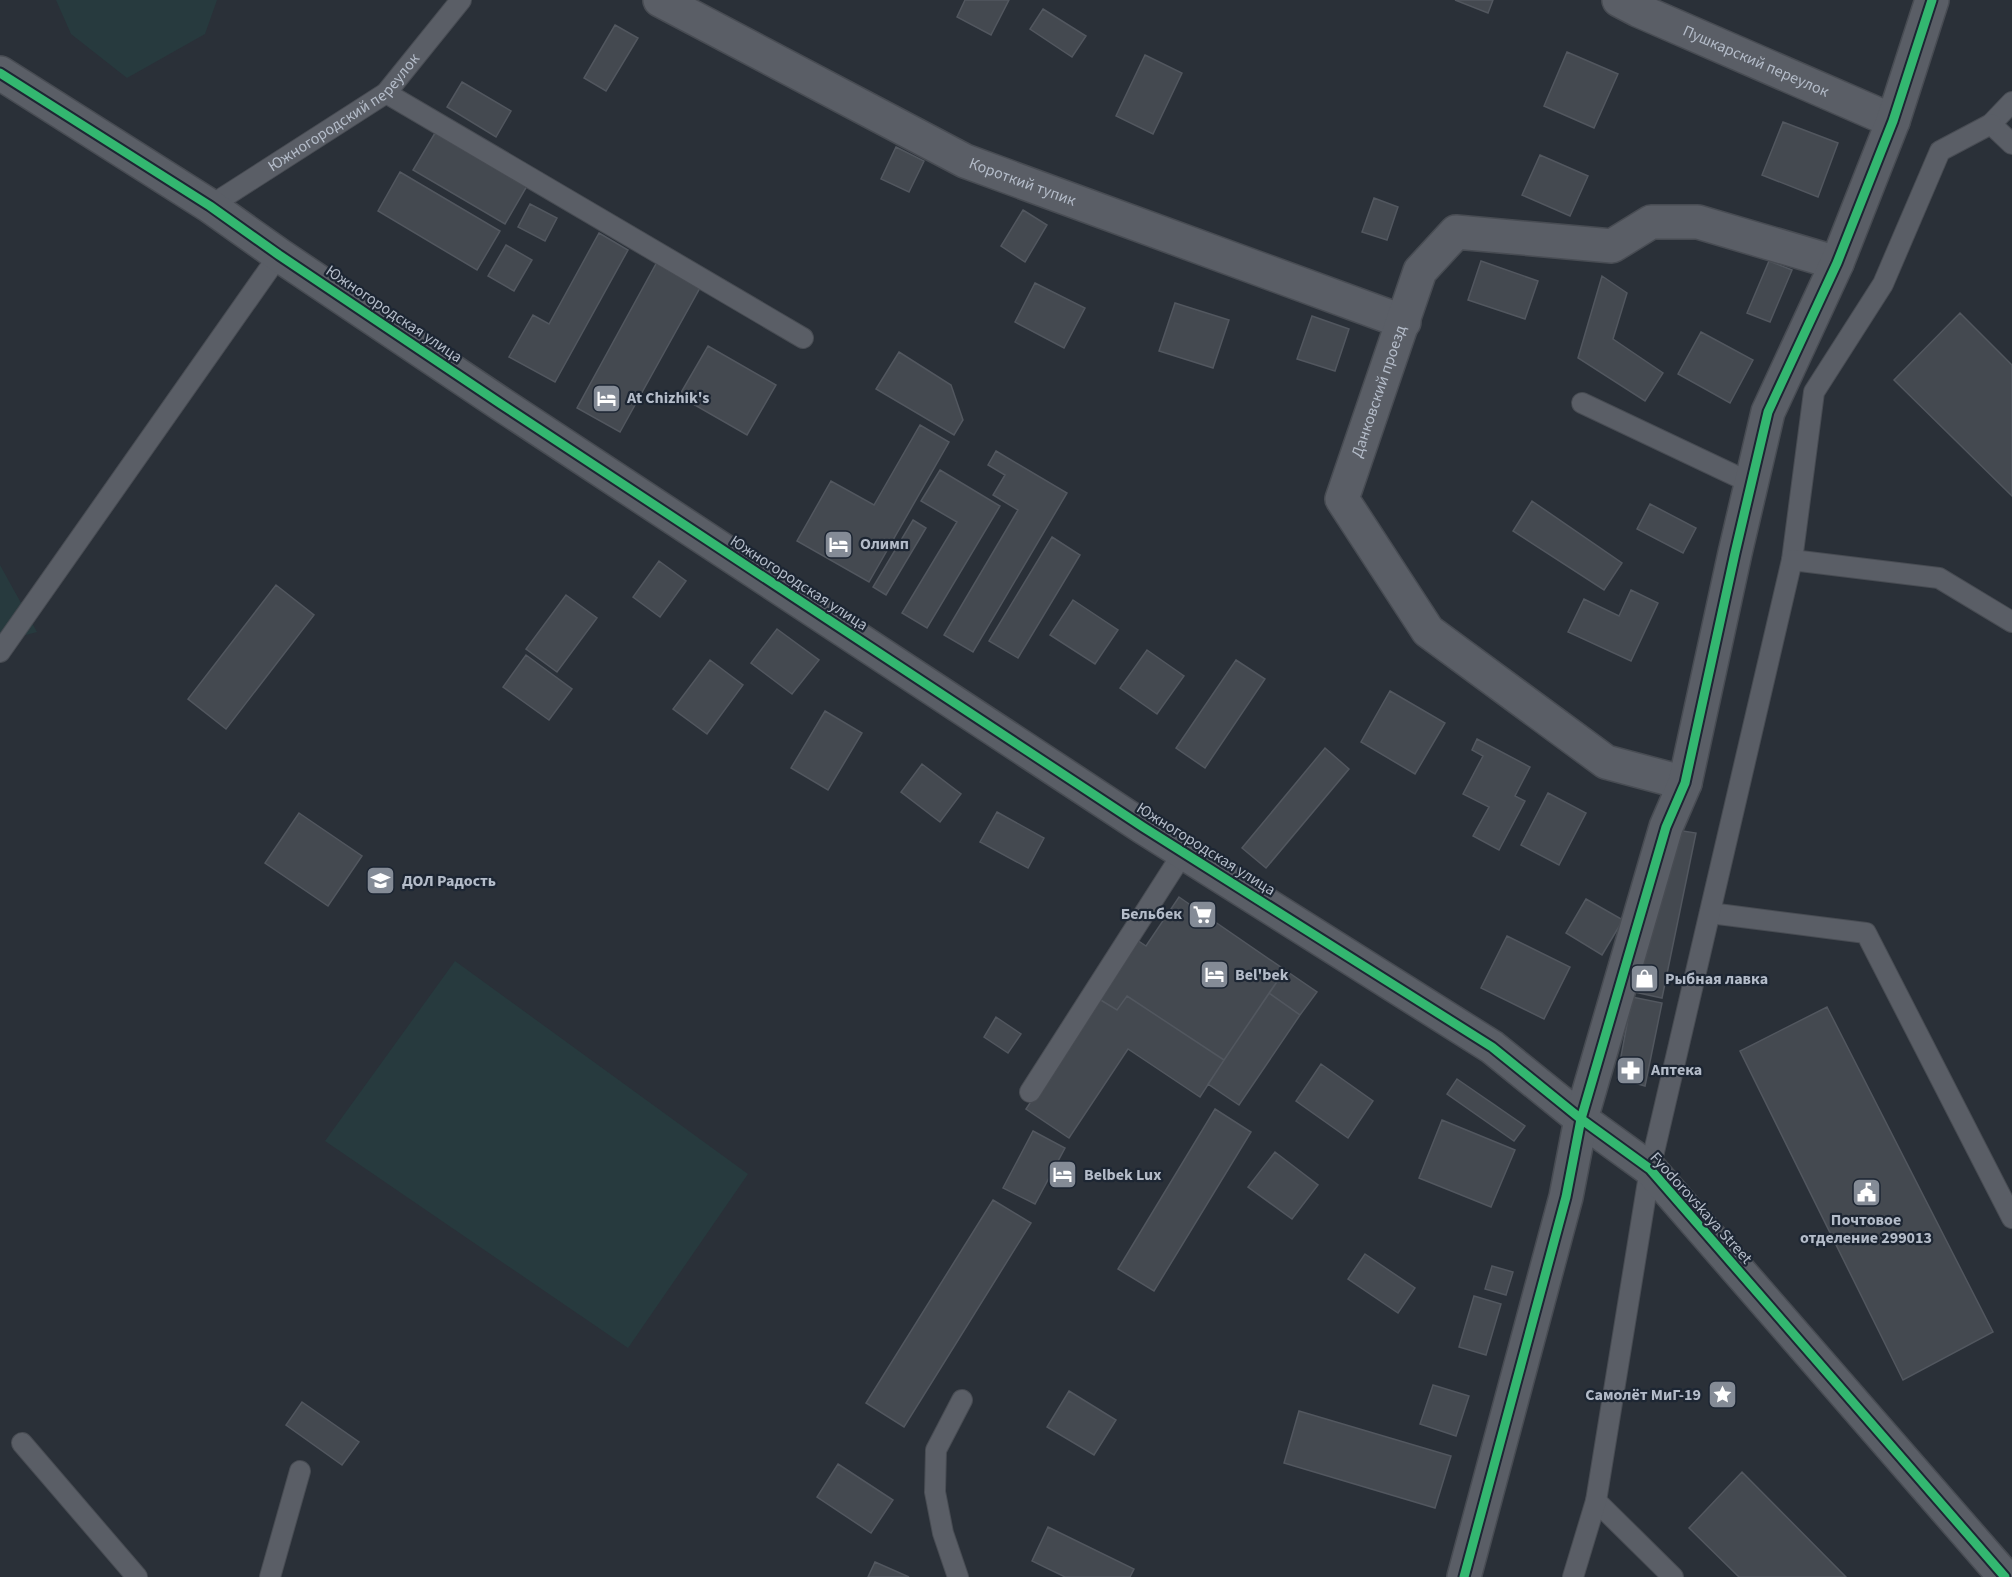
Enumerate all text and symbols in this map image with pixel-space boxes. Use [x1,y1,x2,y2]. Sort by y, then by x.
street label: Пушкарский переулок [1679,20,1832,103]
street label: Южногородский переулок [264,49,425,177]
street label: Короткий тупик [966,152,1079,212]
street label: Южногородская улица [321,260,467,368]
street label: Данковский проезд [1346,322,1412,461]
hotel icon: At Chizhik's [590,382,622,414]
place label: At Chizhik's [626,387,709,409]
hotel icon: Олимп [823,528,855,560]
street label: Южногородская улица [726,530,872,636]
place label: Олимп [860,533,909,555]
street label: Южногородская улица [1132,797,1280,901]
school or university icon: ДОЛ Радость [365,865,397,897]
place label: ДОЛ Радость [402,870,496,892]
supermarket icon: Бельбек [1187,898,1219,930]
place label: Бельбек [1121,903,1182,925]
hotel icon: Bel'bek [1198,959,1230,991]
shop icon: Рыбная лавка [1628,963,1660,995]
place label: Bel'bek [1235,964,1289,986]
place label: Рыбная лавка [1665,968,1768,990]
pharmacy icon: Аптека [1614,1054,1646,1086]
place label: Аптека [1650,1059,1702,1081]
street label: Fyodorovskaya Street [1645,1147,1758,1269]
hotel icon: Belbek Lux [1047,1159,1079,1191]
place label: Belbek Lux [1084,1164,1161,1186]
public building icon: Почтовое отделение 299013 [1850,1176,1882,1208]
place label: Почтовое отделение 299013 [1800,1209,1932,1249]
place icon: Самолёт МиГ-19 [1706,1379,1738,1411]
place label: Самолёт МиГ-19 [1585,1384,1701,1406]

